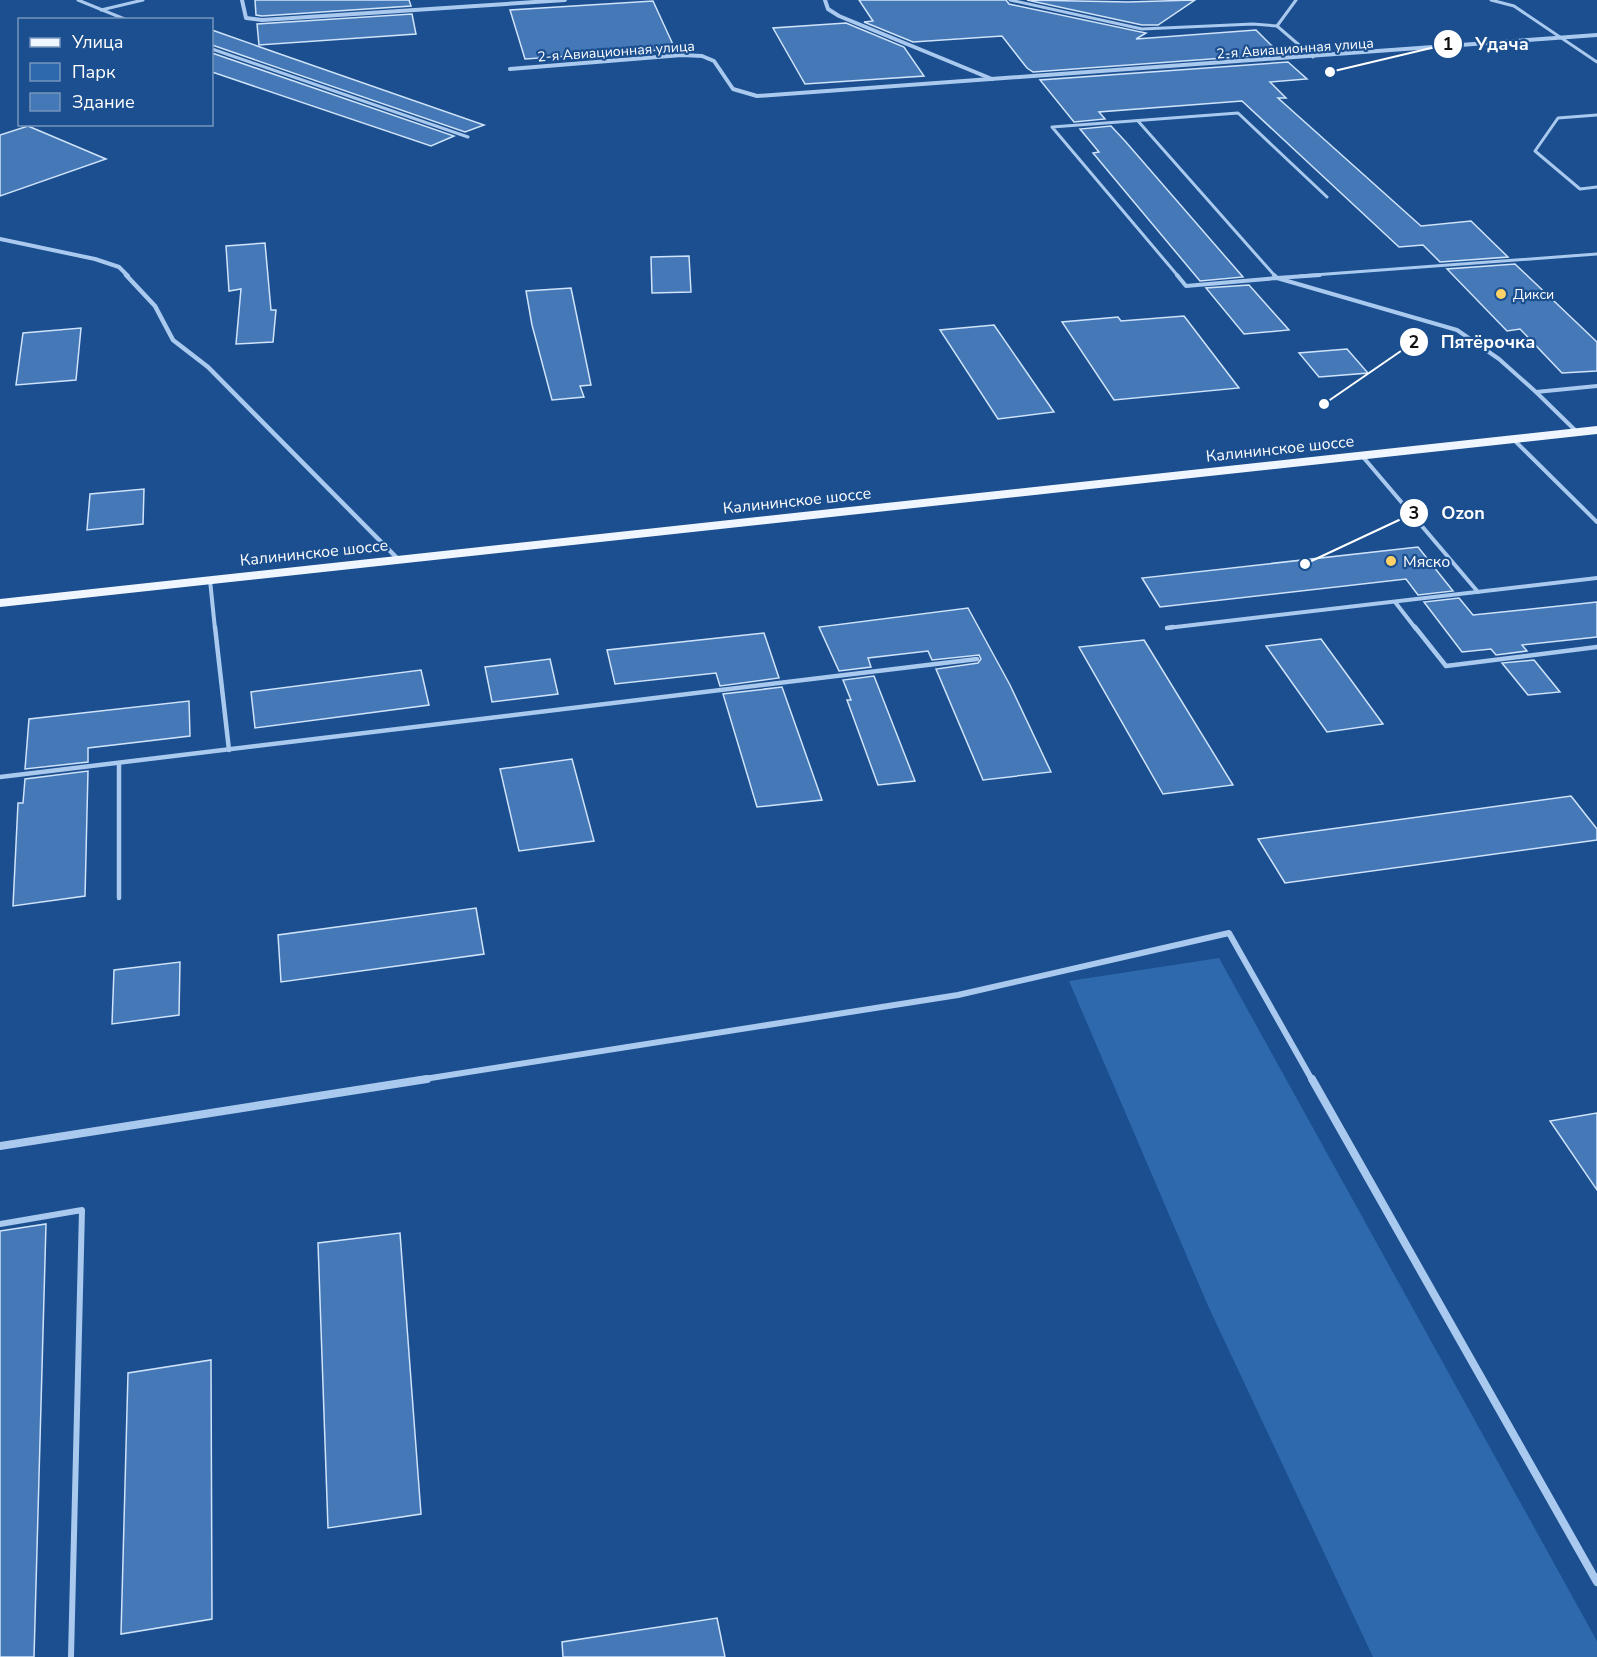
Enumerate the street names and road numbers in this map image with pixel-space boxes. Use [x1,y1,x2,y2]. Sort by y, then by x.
street label: 2-я Авиационная улица [1216,34,1374,63]
street label: 2-я Авиационная улица [537,37,695,66]
street label: Калининское шоссе [1205,430,1355,468]
street label: Калининское шоссе [722,482,872,520]
street label: Калининское шоссе [239,534,389,572]

